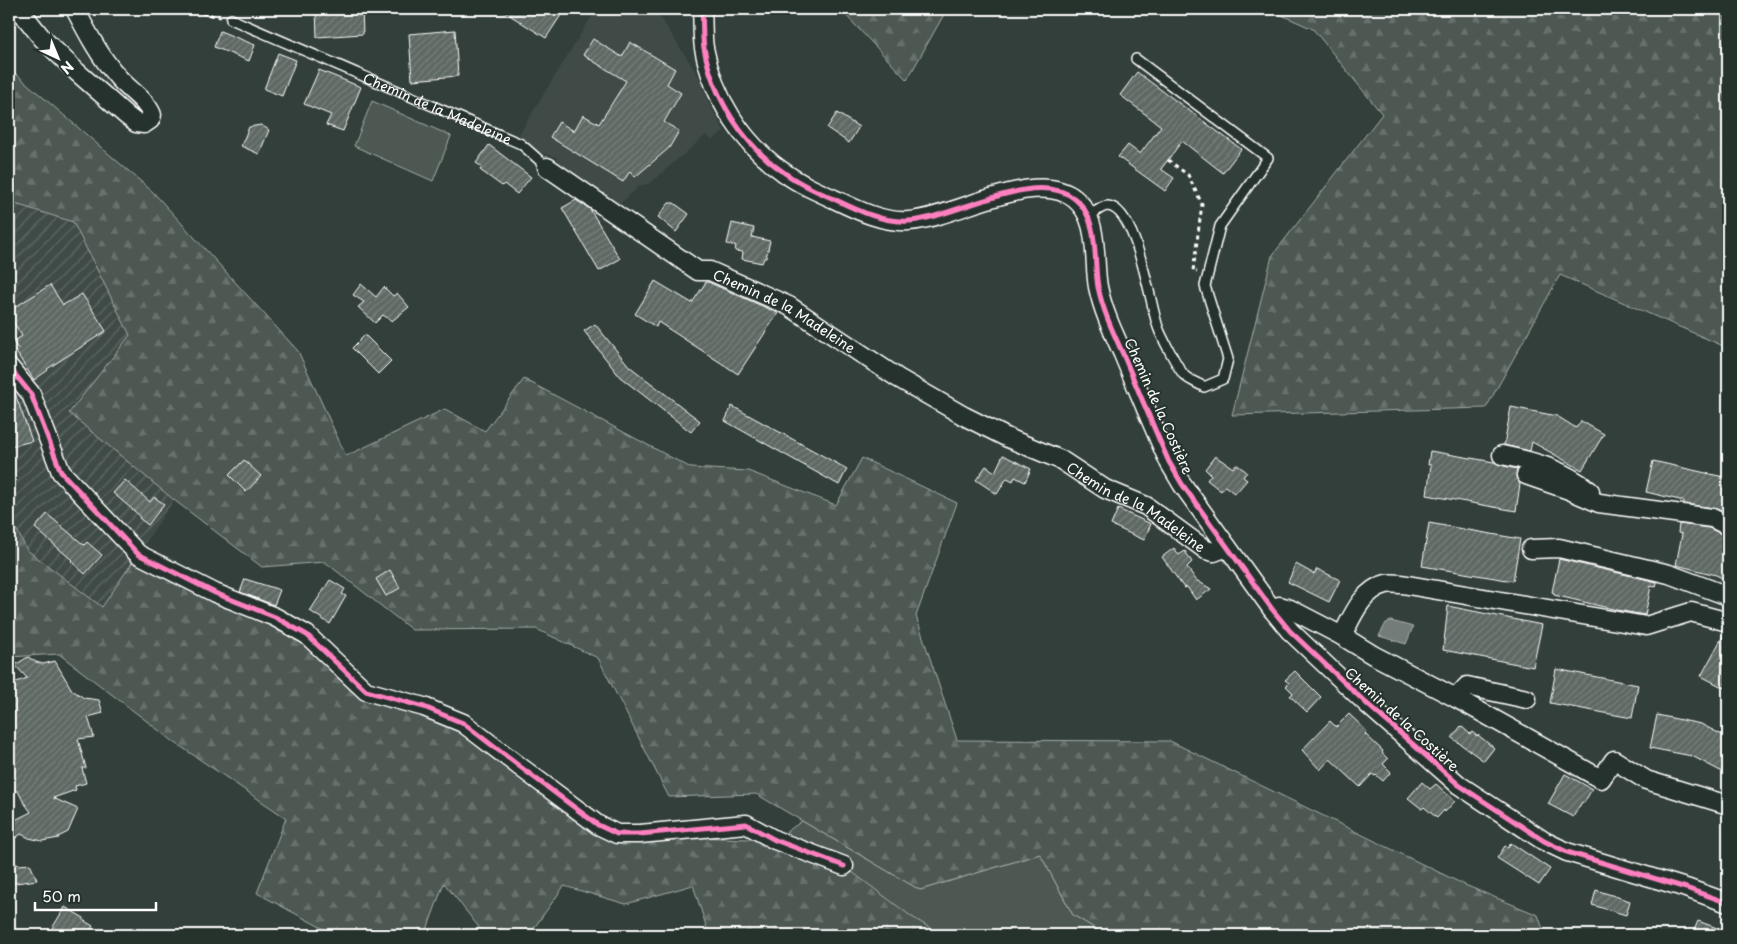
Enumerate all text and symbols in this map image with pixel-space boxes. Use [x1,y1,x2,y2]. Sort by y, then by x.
north arrow [32,32,82,82]
text: N [56,56,79,79]
street label: Chemin de la Madeleine [360,67,516,149]
street label: Chemin de la Madeleine [710,263,860,358]
street label: Chemin de la Costière [1120,335,1199,478]
street label: Chemin de la Madeleine [1063,456,1210,557]
street label: Chemin de la Costière [1340,662,1464,776]
scale bar [35,879,156,911]
text: 50 m [42,884,81,907]

